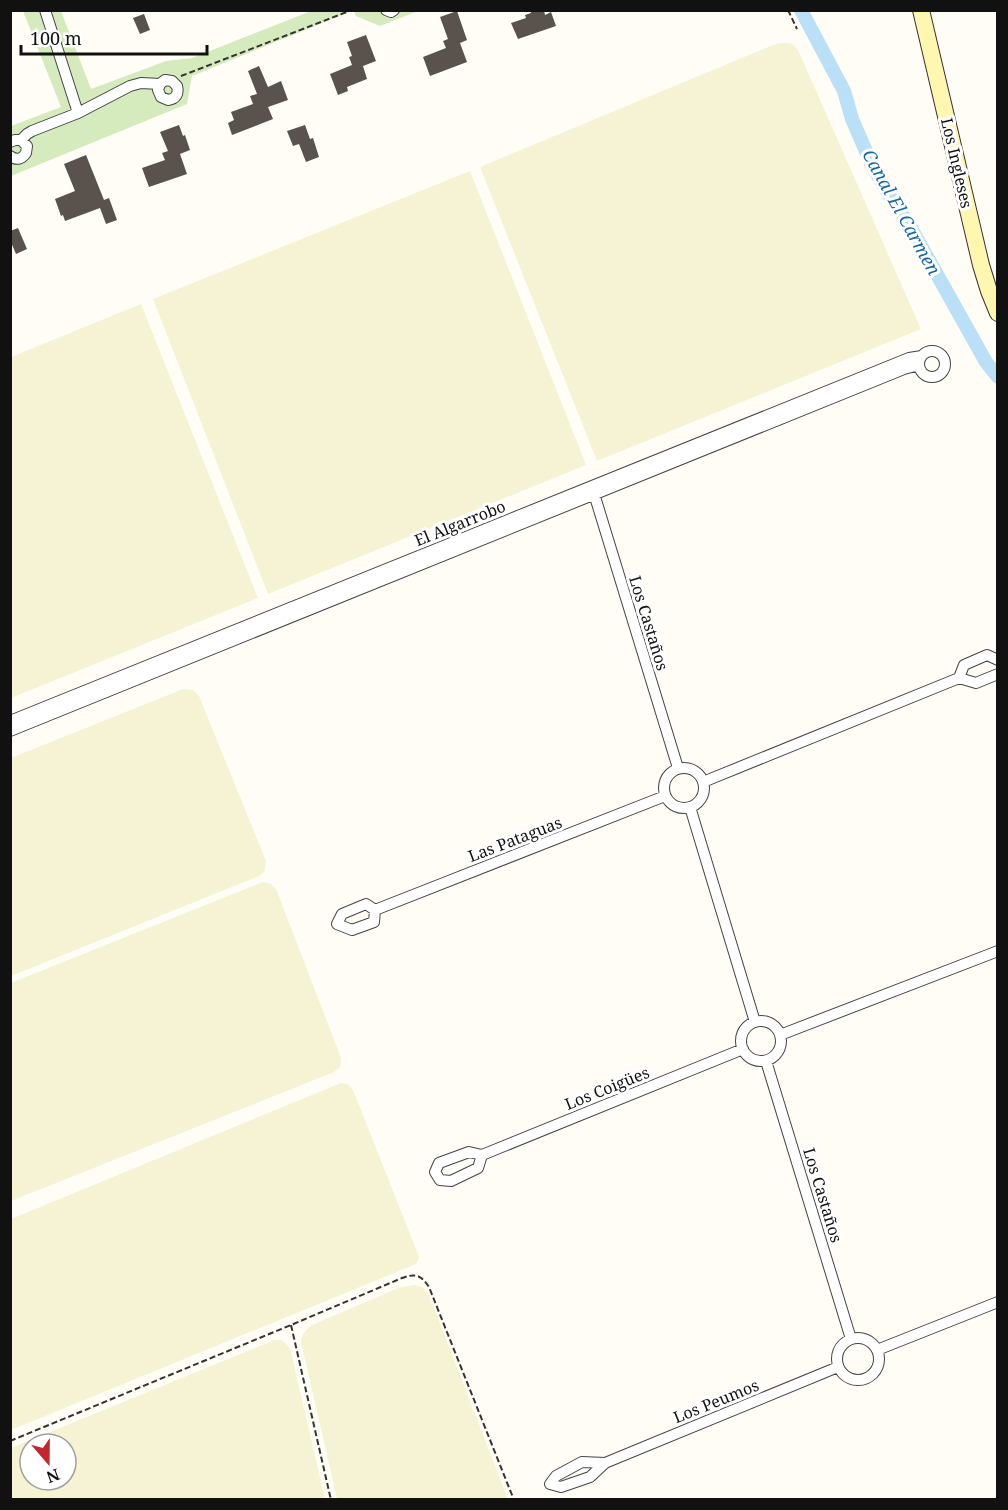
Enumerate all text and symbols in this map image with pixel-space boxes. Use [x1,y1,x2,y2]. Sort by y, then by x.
scale bar [21,18,207,56]
text: 100 m [30,26,82,50]
street label: Los Ingleses [936,116,978,210]
water label: Canal El Carmen [857,145,947,279]
street label: El Algarrobo [411,495,509,551]
street label: Los Castaños [624,573,674,673]
street label: Las Pataguas [465,811,565,867]
street label: Los Coigües [561,1061,653,1115]
street label: Los Castaños [798,1145,848,1245]
street label: Los Peumos [670,1374,762,1428]
north arrow [18,1432,78,1492]
text: N [43,1464,63,1489]

